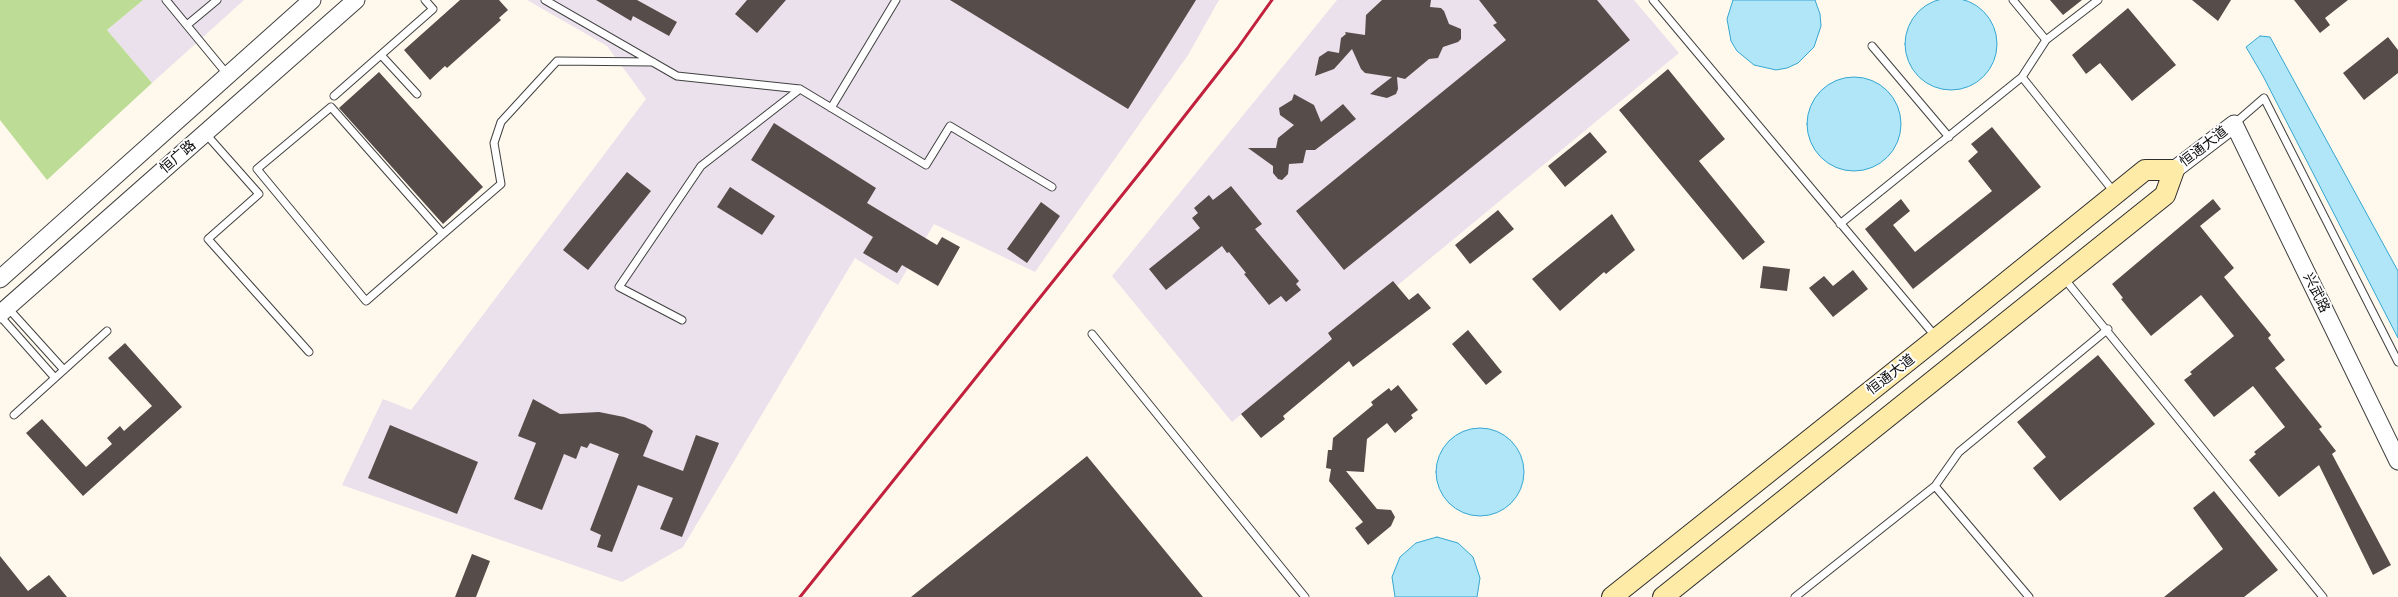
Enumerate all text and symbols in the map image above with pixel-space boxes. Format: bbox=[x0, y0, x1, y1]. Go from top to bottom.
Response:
street label: 恒通大道 bbox=[2177, 123, 2231, 171]
street label: 恒广路 bbox=[157, 137, 199, 177]
street label: 兴武路 bbox=[2299, 270, 2333, 316]
street label: 恒通大道 bbox=[1864, 351, 1918, 399]

